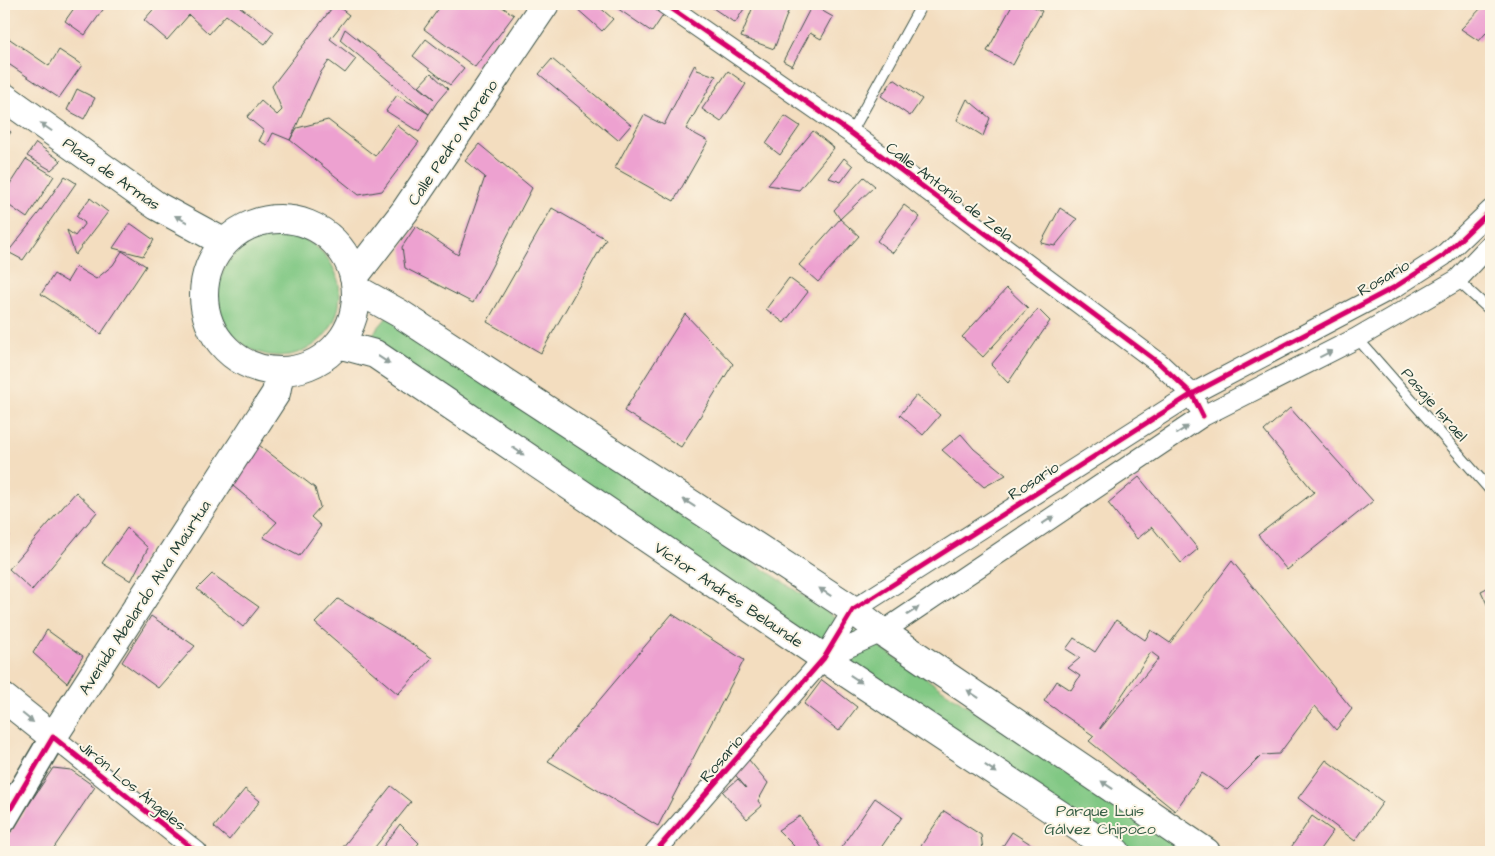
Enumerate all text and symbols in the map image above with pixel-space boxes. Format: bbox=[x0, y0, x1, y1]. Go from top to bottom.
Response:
street label: Calle Pedro Moreno bbox=[402, 75, 503, 210]
one-way arrow bbox=[40, 122, 53, 132]
street label: Plaza de Armas bbox=[58, 132, 165, 216]
street label: Calle Antonio de Zela bbox=[881, 137, 1018, 247]
one-way arrow bbox=[174, 214, 187, 223]
street label: Rosario bbox=[1353, 254, 1414, 302]
one-way arrow bbox=[1319, 349, 1333, 357]
one-way arrow bbox=[377, 355, 390, 365]
street label: Pasaje Israel bbox=[1396, 363, 1472, 446]
one-way arrow bbox=[1176, 425, 1189, 435]
one-way arrow bbox=[511, 447, 525, 456]
street label: Rosario bbox=[1004, 456, 1063, 506]
street label: Avenida Abelardo Alva Maúrtua bbox=[74, 496, 216, 699]
one-way arrow bbox=[683, 498, 696, 507]
one-way arrow bbox=[1041, 516, 1054, 525]
street label: Víctor Andrés Belaunde bbox=[650, 537, 808, 653]
one-way arrow bbox=[818, 587, 832, 597]
one-way arrow bbox=[906, 606, 920, 616]
one-way arrow bbox=[849, 675, 863, 684]
one-way arrow bbox=[966, 689, 980, 699]
one-way arrow bbox=[22, 712, 35, 723]
street label: Rosario bbox=[695, 730, 749, 787]
street label: Jirón Los Ángeles bbox=[74, 736, 191, 837]
one-way arrow bbox=[985, 765, 998, 774]
one-way arrow bbox=[1101, 781, 1114, 790]
park label: Parque Luis Gálvez Chipoco bbox=[1044, 800, 1156, 840]

